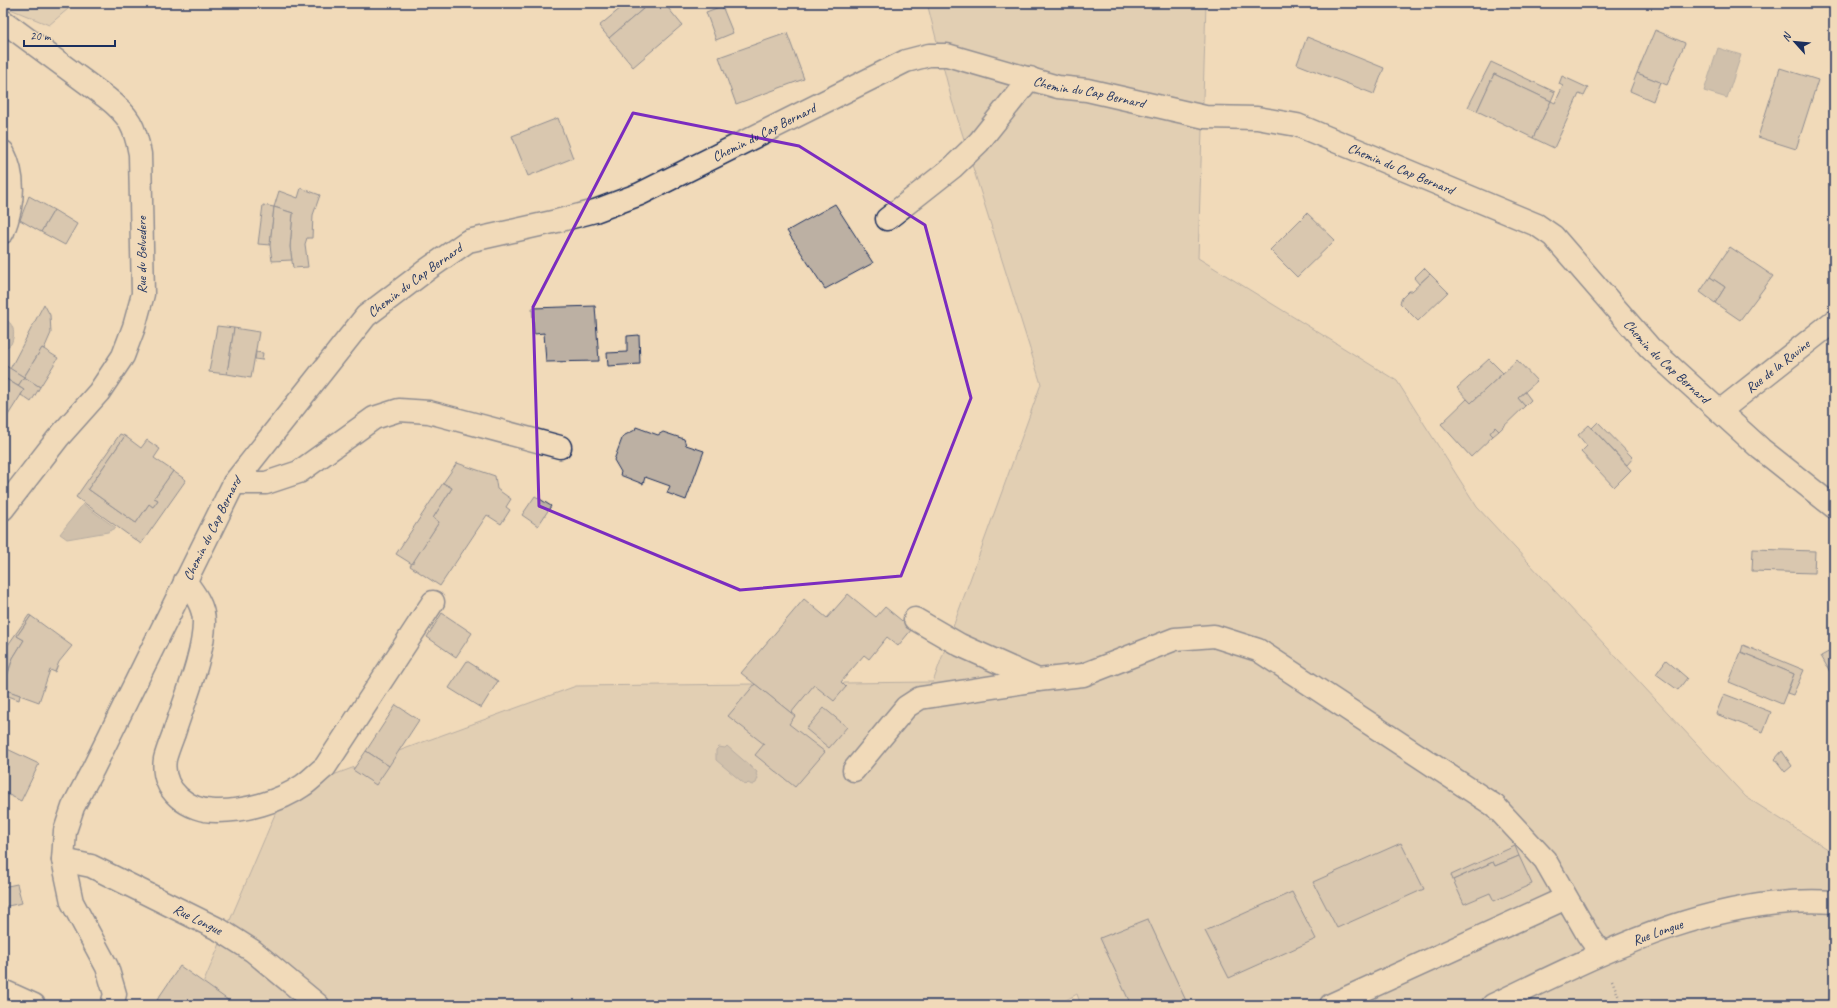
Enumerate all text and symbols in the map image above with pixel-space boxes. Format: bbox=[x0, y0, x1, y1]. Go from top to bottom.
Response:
scale bar bbox=[24, 22, 115, 48]
north arrow bbox=[1775, 22, 1815, 62]
text: 20 m bbox=[30, 28, 52, 44]
text: N bbox=[1778, 29, 1795, 44]
street label: Chemin du Cap Bernard bbox=[1032, 72, 1149, 112]
street label: Chemin du Cap Bernard bbox=[709, 98, 821, 165]
street label: Chemin du Cap Bernard bbox=[1346, 139, 1459, 199]
street label: Rue du Belvedere bbox=[133, 215, 150, 294]
street label: Chemin du Cap Bernard bbox=[364, 238, 467, 320]
street label: Chemin du Cap Bernard bbox=[1620, 316, 1715, 408]
street label: Rue de la Ravine bbox=[1742, 334, 1814, 396]
street label: Chemin du Cap Bernard bbox=[179, 471, 246, 583]
street label: Rue Longue bbox=[171, 900, 226, 939]
street label: Rue Longue bbox=[1630, 915, 1686, 949]

